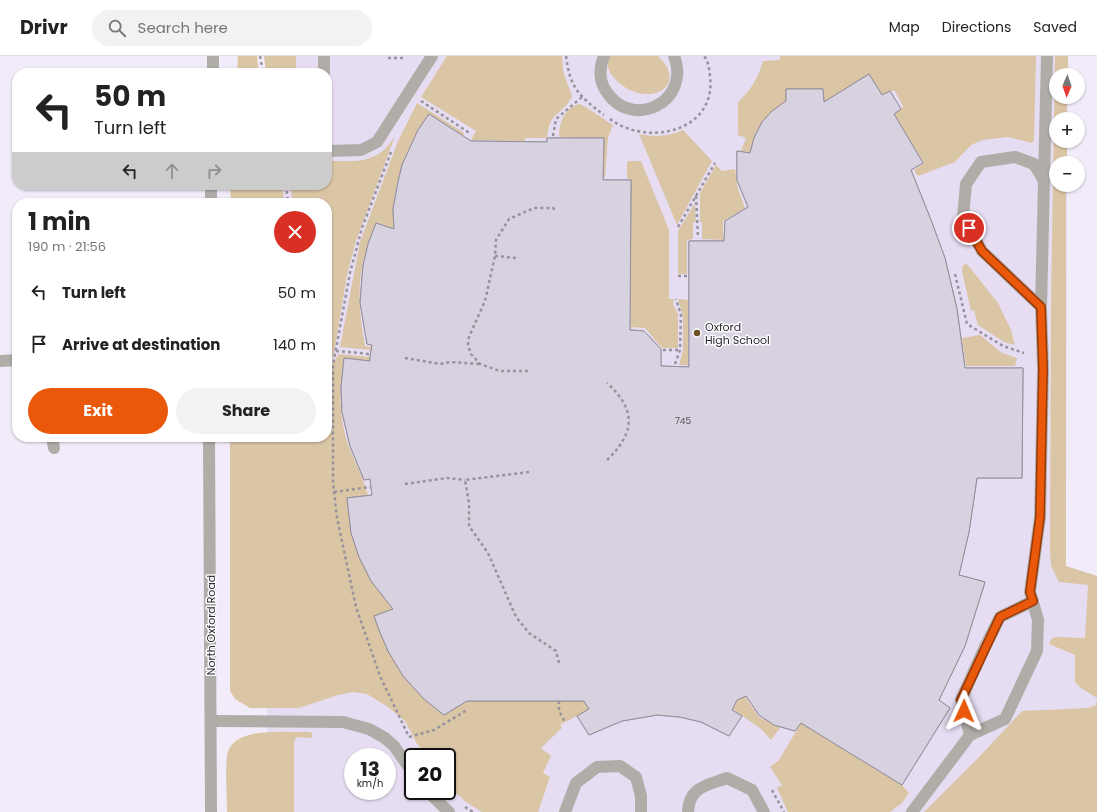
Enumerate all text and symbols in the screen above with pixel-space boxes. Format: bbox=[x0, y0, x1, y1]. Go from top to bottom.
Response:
search box bbox=[92, 10, 372, 46]
text: Drivr bbox=[20, 14, 68, 41]
icon: search bbox=[106, 17, 128, 39]
text: Search here bbox=[138, 17, 228, 38]
text: Map bbox=[889, 17, 920, 37]
text: Directions bbox=[942, 17, 1011, 37]
text: Saved bbox=[1033, 17, 1077, 37]
north arrow bbox=[1049, 68, 1085, 104]
map controls bbox=[1049, 68, 1085, 192]
text: 50 m bbox=[94, 77, 166, 116]
icon: left bbox=[28, 84, 80, 136]
button: + bbox=[1049, 112, 1085, 148]
text: Turn left bbox=[94, 115, 166, 140]
button: − bbox=[1049, 156, 1085, 192]
icon: left bbox=[119, 160, 141, 182]
icon: ahead bbox=[161, 160, 183, 182]
icon: right bbox=[203, 160, 225, 182]
text: 1 min bbox=[28, 205, 91, 238]
button: close bbox=[274, 211, 316, 253]
pin bbox=[952, 211, 986, 245]
icon: arrive bbox=[958, 217, 980, 239]
text: 190 m · 21:56 bbox=[28, 237, 106, 256]
icon: left bbox=[28, 281, 50, 303]
text: Turn left bbox=[62, 282, 126, 303]
text: 50 m bbox=[278, 282, 316, 303]
place label: Oxford High School bbox=[705, 319, 770, 348]
marker: Oxford High School bbox=[692, 328, 702, 338]
icon: arrive bbox=[28, 333, 50, 355]
text: Arrive at destination bbox=[62, 334, 220, 355]
text: 140 m bbox=[273, 334, 316, 355]
button: Exit bbox=[28, 388, 168, 434]
button: Share bbox=[176, 388, 316, 434]
house number: 745 bbox=[675, 415, 691, 427]
street label: North Oxford Road bbox=[203, 575, 219, 675]
position arrow bbox=[943, 690, 985, 732]
speed limit sign: 20 bbox=[404, 748, 456, 800]
text: 13 bbox=[360, 755, 380, 783]
text: km/h bbox=[357, 776, 383, 791]

